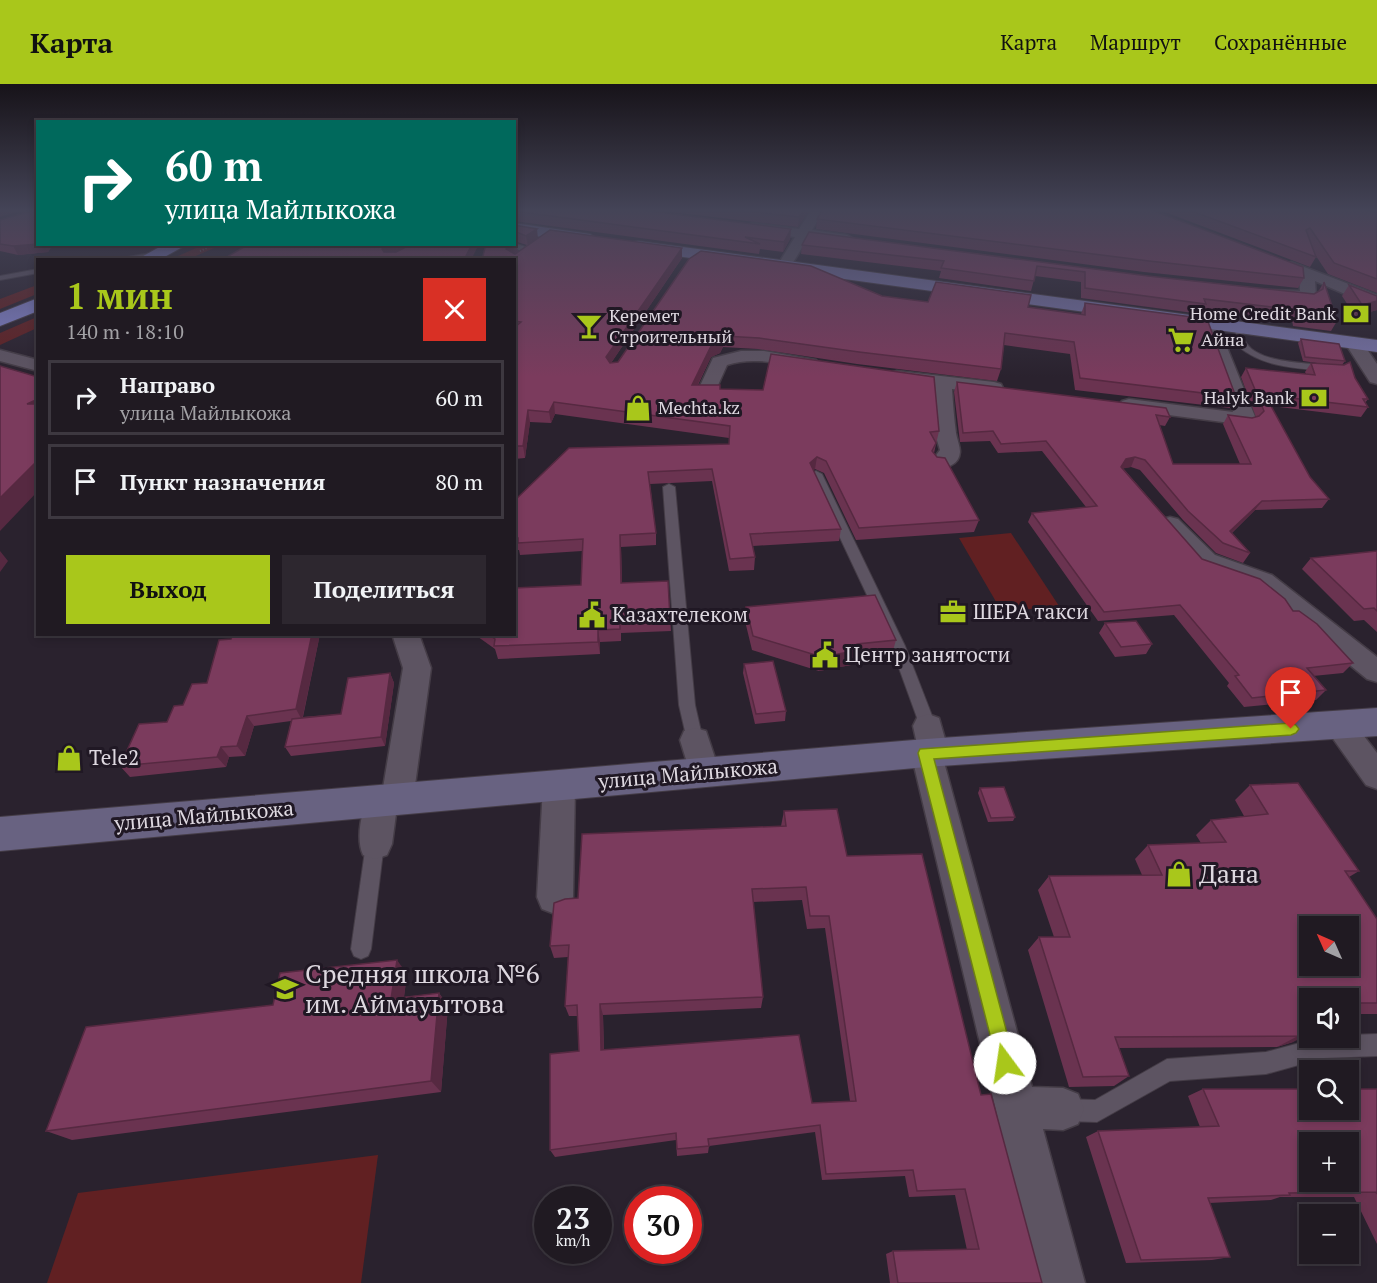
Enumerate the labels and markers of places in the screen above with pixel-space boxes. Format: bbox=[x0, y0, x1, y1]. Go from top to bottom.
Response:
bank icon: Home Credit Bank bbox=[1341, 299, 1371, 329]
place label: Home Credit Bank bbox=[1190, 301, 1337, 325]
place label: Керемет Строительный bbox=[609, 303, 732, 348]
bar icon: Керемет Строительный bbox=[574, 311, 604, 341]
supermarket icon: Айна bbox=[1166, 325, 1196, 355]
place label: Айна bbox=[1201, 327, 1244, 351]
bank icon: Halyk Bank bbox=[1299, 383, 1329, 413]
place label: Halyk Bank bbox=[1203, 385, 1295, 409]
shop icon: Mechta.kz bbox=[623, 393, 653, 423]
place label: Mechta.kz bbox=[658, 395, 740, 419]
office icon: ШЕРА такси bbox=[938, 597, 968, 627]
place label: ШЕРА такси bbox=[973, 597, 1089, 625]
public building icon: Казахтелеком bbox=[577, 600, 607, 630]
place label: Казахтелеком bbox=[612, 600, 748, 628]
public building icon: Центр занятости bbox=[810, 640, 840, 670]
place label: Центр занятости bbox=[845, 640, 1011, 668]
pin bbox=[1265, 667, 1316, 729]
shop icon: Tele2 bbox=[54, 743, 84, 773]
place label: Tele2 bbox=[89, 743, 139, 771]
place label: Дана bbox=[1199, 856, 1259, 890]
shop icon: Дана bbox=[1164, 859, 1194, 889]
place label: Средняя школа №6 им. Аймауытова bbox=[305, 956, 540, 1020]
school or university icon: Средняя школа №6 им. Аймауытова bbox=[270, 974, 300, 1004]

